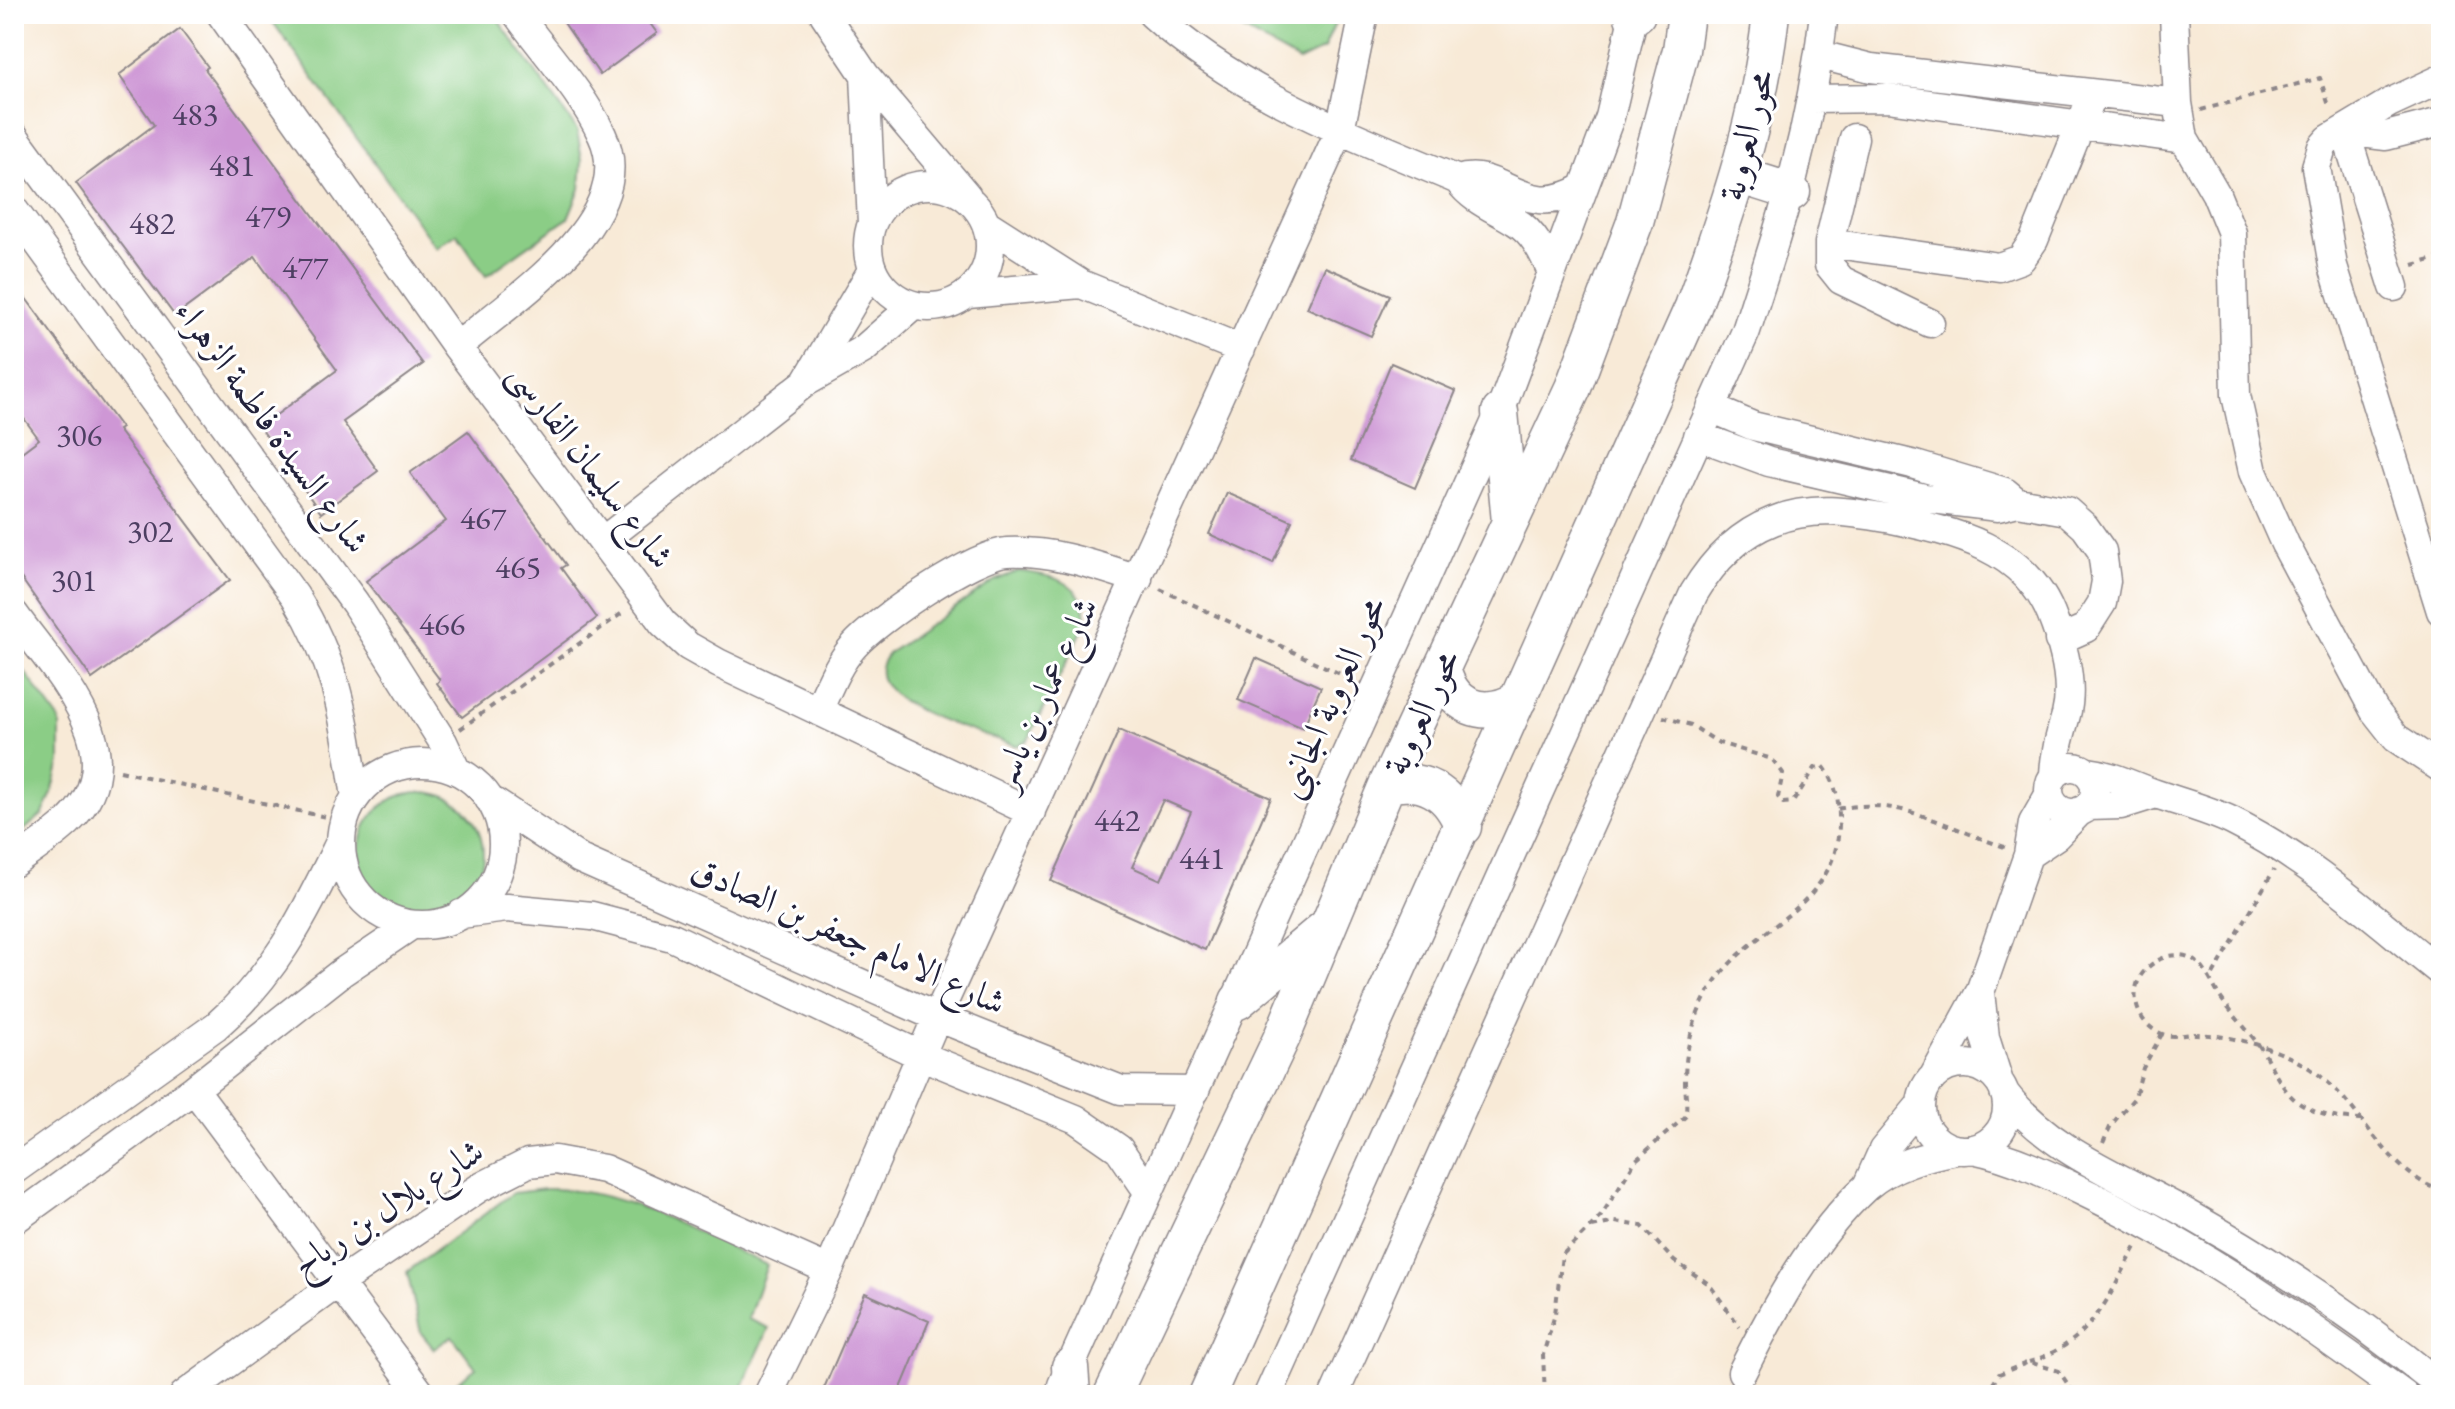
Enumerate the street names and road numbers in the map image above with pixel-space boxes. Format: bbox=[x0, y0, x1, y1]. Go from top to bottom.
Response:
street label: محور العروبة bbox=[1707, 64, 1785, 205]
street label: شارع السيدة فاطمة الزهراء bbox=[159, 289, 381, 567]
street label: شارع سليمان الفارسى bbox=[493, 352, 685, 582]
street label: محور العروبة الجانبى bbox=[1266, 589, 1399, 806]
street label: شارع عمار بن ياسر bbox=[977, 590, 1115, 803]
street label: محور العروبة bbox=[1372, 641, 1471, 782]
street label: شارع الامام جعفر بن الصادق bbox=[681, 844, 1014, 1033]
street label: شارع بلال بن رباح bbox=[282, 1127, 497, 1294]

